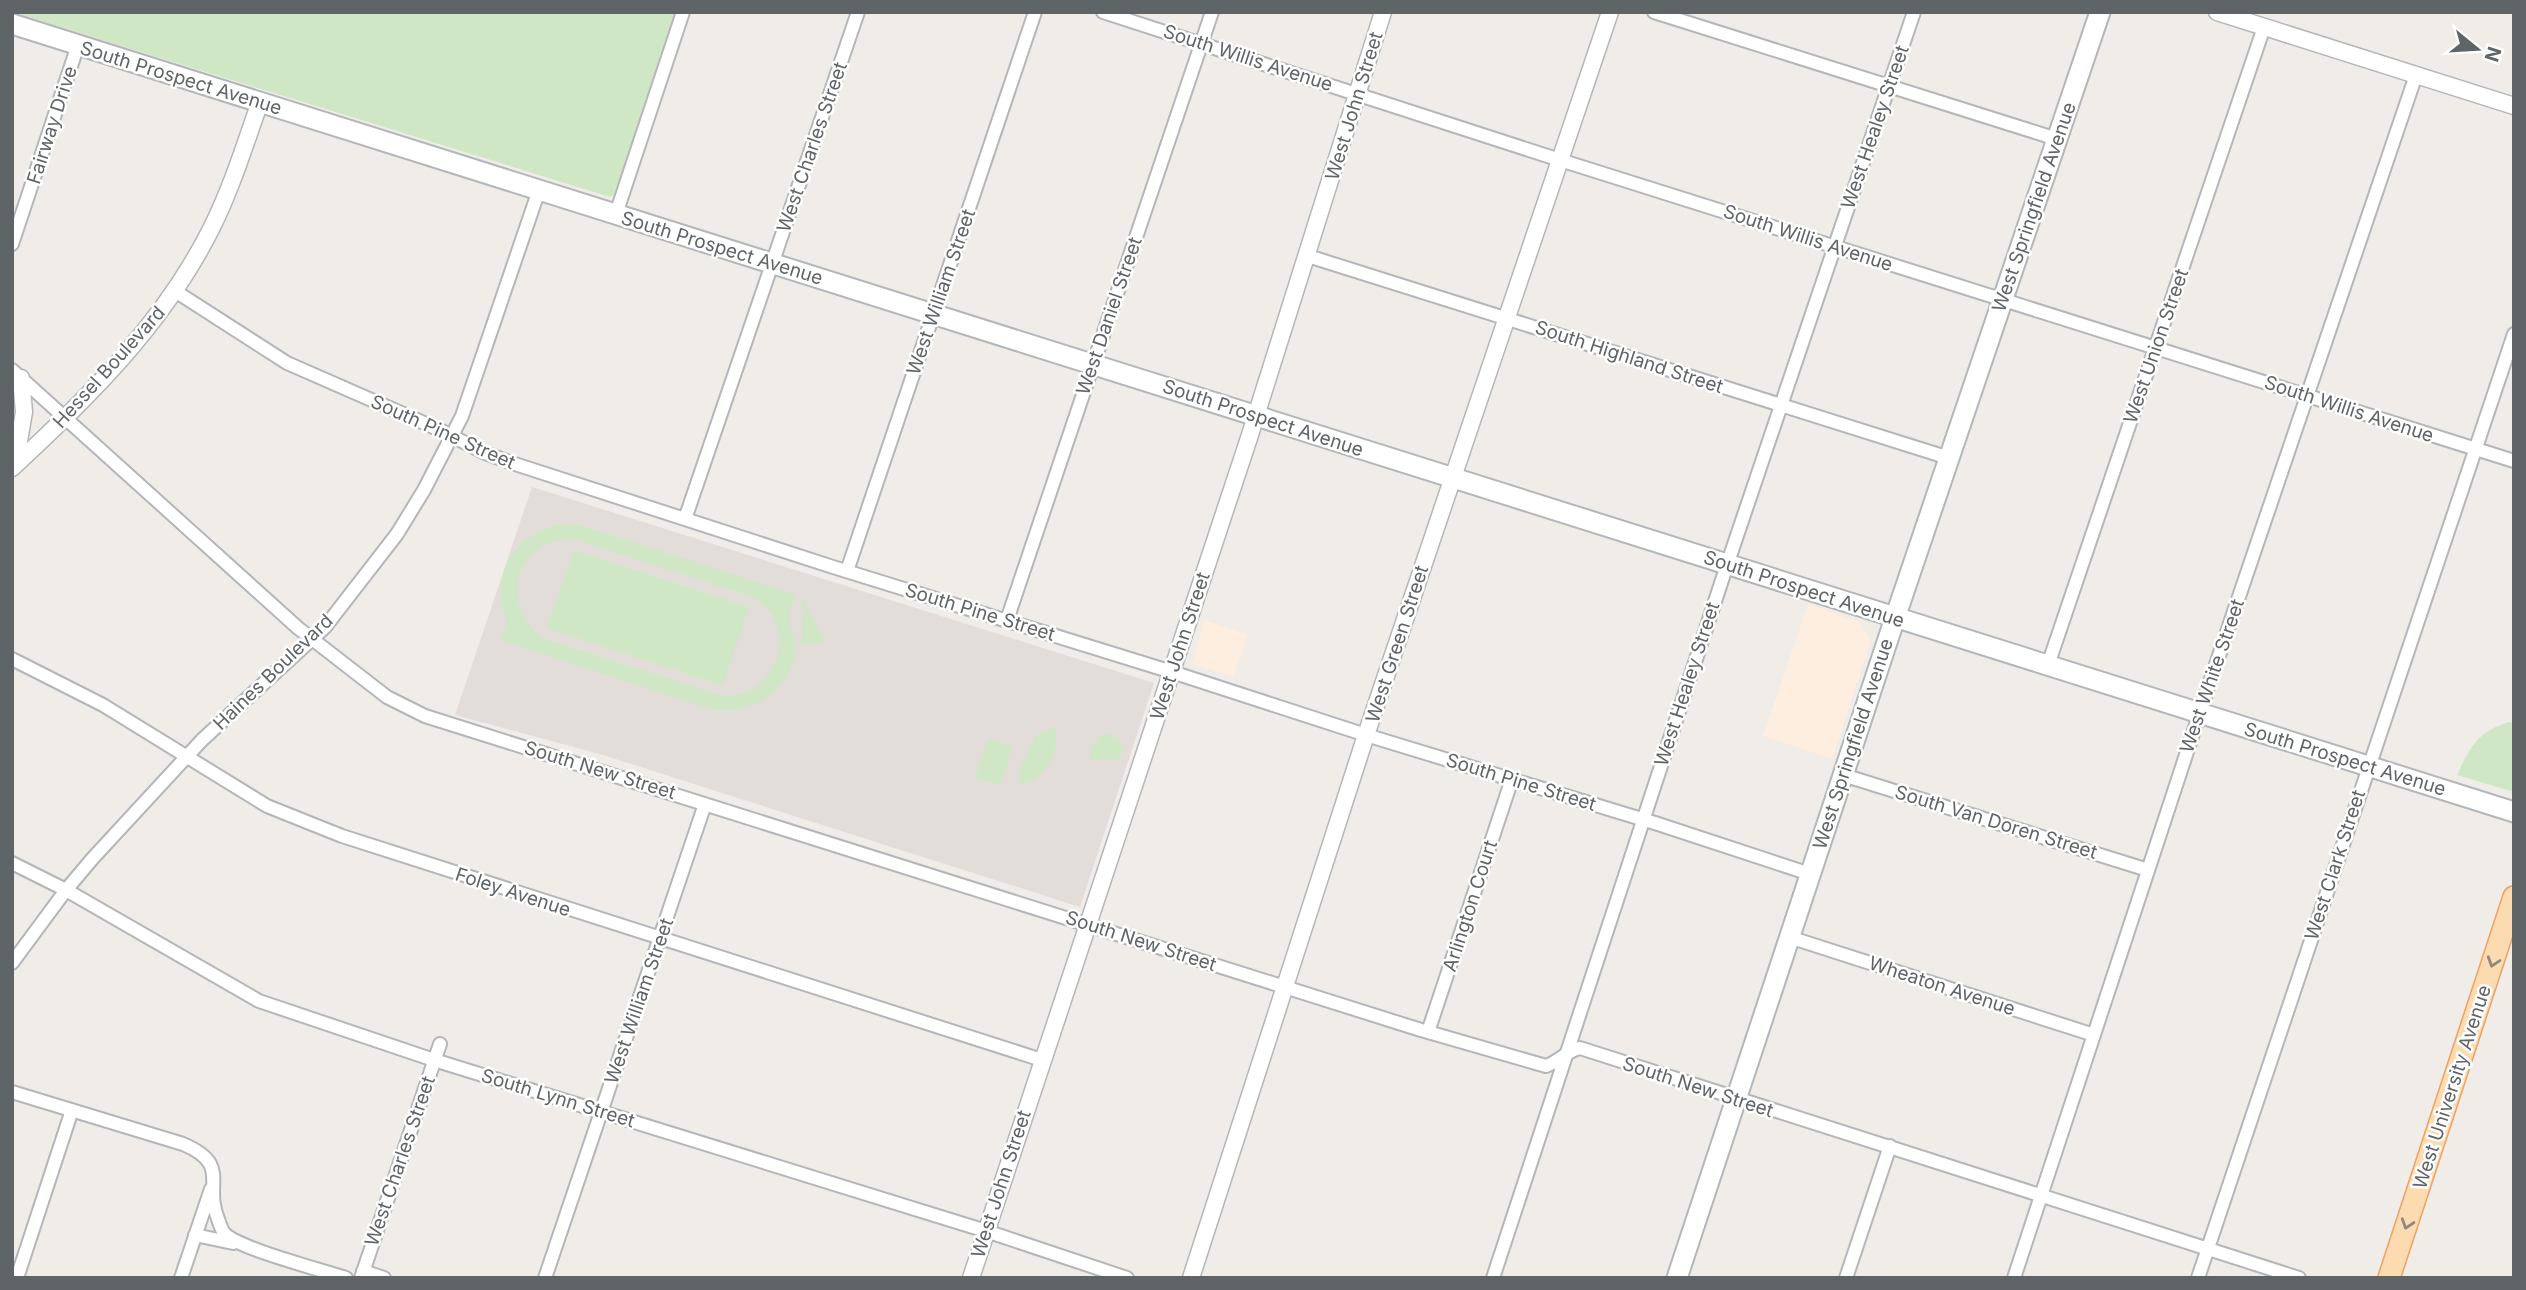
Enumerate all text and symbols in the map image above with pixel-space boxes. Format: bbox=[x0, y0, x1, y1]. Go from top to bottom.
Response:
north arrow bbox=[2442, 14, 2512, 84]
street label: South Willis Avenue bbox=[1160, 20, 1336, 96]
street label: West John Street bbox=[1320, 29, 1388, 183]
street label: South Prospect Avenue bbox=[77, 36, 285, 120]
street label: West Healey Street bbox=[1836, 42, 1914, 212]
text: N bbox=[2480, 44, 2506, 65]
street label: West Charles Street bbox=[772, 59, 852, 235]
street label: Fairway Drive bbox=[22, 63, 82, 187]
street label: West Springfield Avenue bbox=[1987, 99, 2081, 315]
street label: South Willis Avenue bbox=[1720, 200, 1896, 276]
street label: South Prospect Avenue bbox=[618, 206, 826, 290]
street label: West William Street bbox=[902, 206, 980, 378]
street label: West Daniel Street bbox=[1071, 234, 1147, 398]
street label: West Union Street bbox=[2119, 266, 2193, 426]
street label: Hessel Boulevard bbox=[48, 301, 170, 433]
street label: South Highland Street bbox=[1532, 316, 1726, 398]
street label: South Willis Avenue bbox=[2261, 371, 2437, 447]
street label: South Prospect Avenue bbox=[1160, 375, 1366, 461]
street label: South Pine Street bbox=[367, 390, 519, 474]
street label: South Prospect Avenue bbox=[1701, 546, 1907, 632]
street label: West Green Street bbox=[1361, 563, 1433, 725]
street label: West John Street bbox=[1145, 569, 1215, 723]
street label: South Pine Street bbox=[902, 578, 1058, 646]
street label: West White Street bbox=[2175, 596, 2249, 756]
street label: West Healey Street bbox=[1650, 599, 1724, 769]
street label: Haines Boulevard bbox=[208, 609, 338, 735]
street label: West Springfield Avenue bbox=[1808, 636, 1898, 852]
street label: South Prospect Avenue bbox=[2241, 717, 2449, 801]
street label: South New Street bbox=[521, 736, 679, 804]
street label: South Pine Street bbox=[1443, 748, 1599, 816]
street label: South Van Doren Street bbox=[1892, 780, 2100, 864]
street label: West Clark Street bbox=[2300, 787, 2370, 943]
street label: Arlington Court bbox=[1438, 837, 1502, 975]
street label: Foley Avenue bbox=[452, 863, 574, 921]
street label: South New Street bbox=[1063, 906, 1219, 976]
street label: West William Street bbox=[600, 915, 678, 1087]
street label: Wheaton Avenue bbox=[1866, 951, 2018, 1021]
one-way arrow bbox=[2487, 955, 2501, 967]
street label: West University Avenue bbox=[2408, 982, 2496, 1192]
street label: South New Street bbox=[1620, 1052, 1776, 1122]
street label: South Lynn Street bbox=[479, 1064, 637, 1132]
street label: West Charles Street bbox=[360, 1073, 440, 1249]
street label: West John Street bbox=[966, 1107, 1036, 1261]
one-way arrow bbox=[2400, 1218, 2415, 1230]

